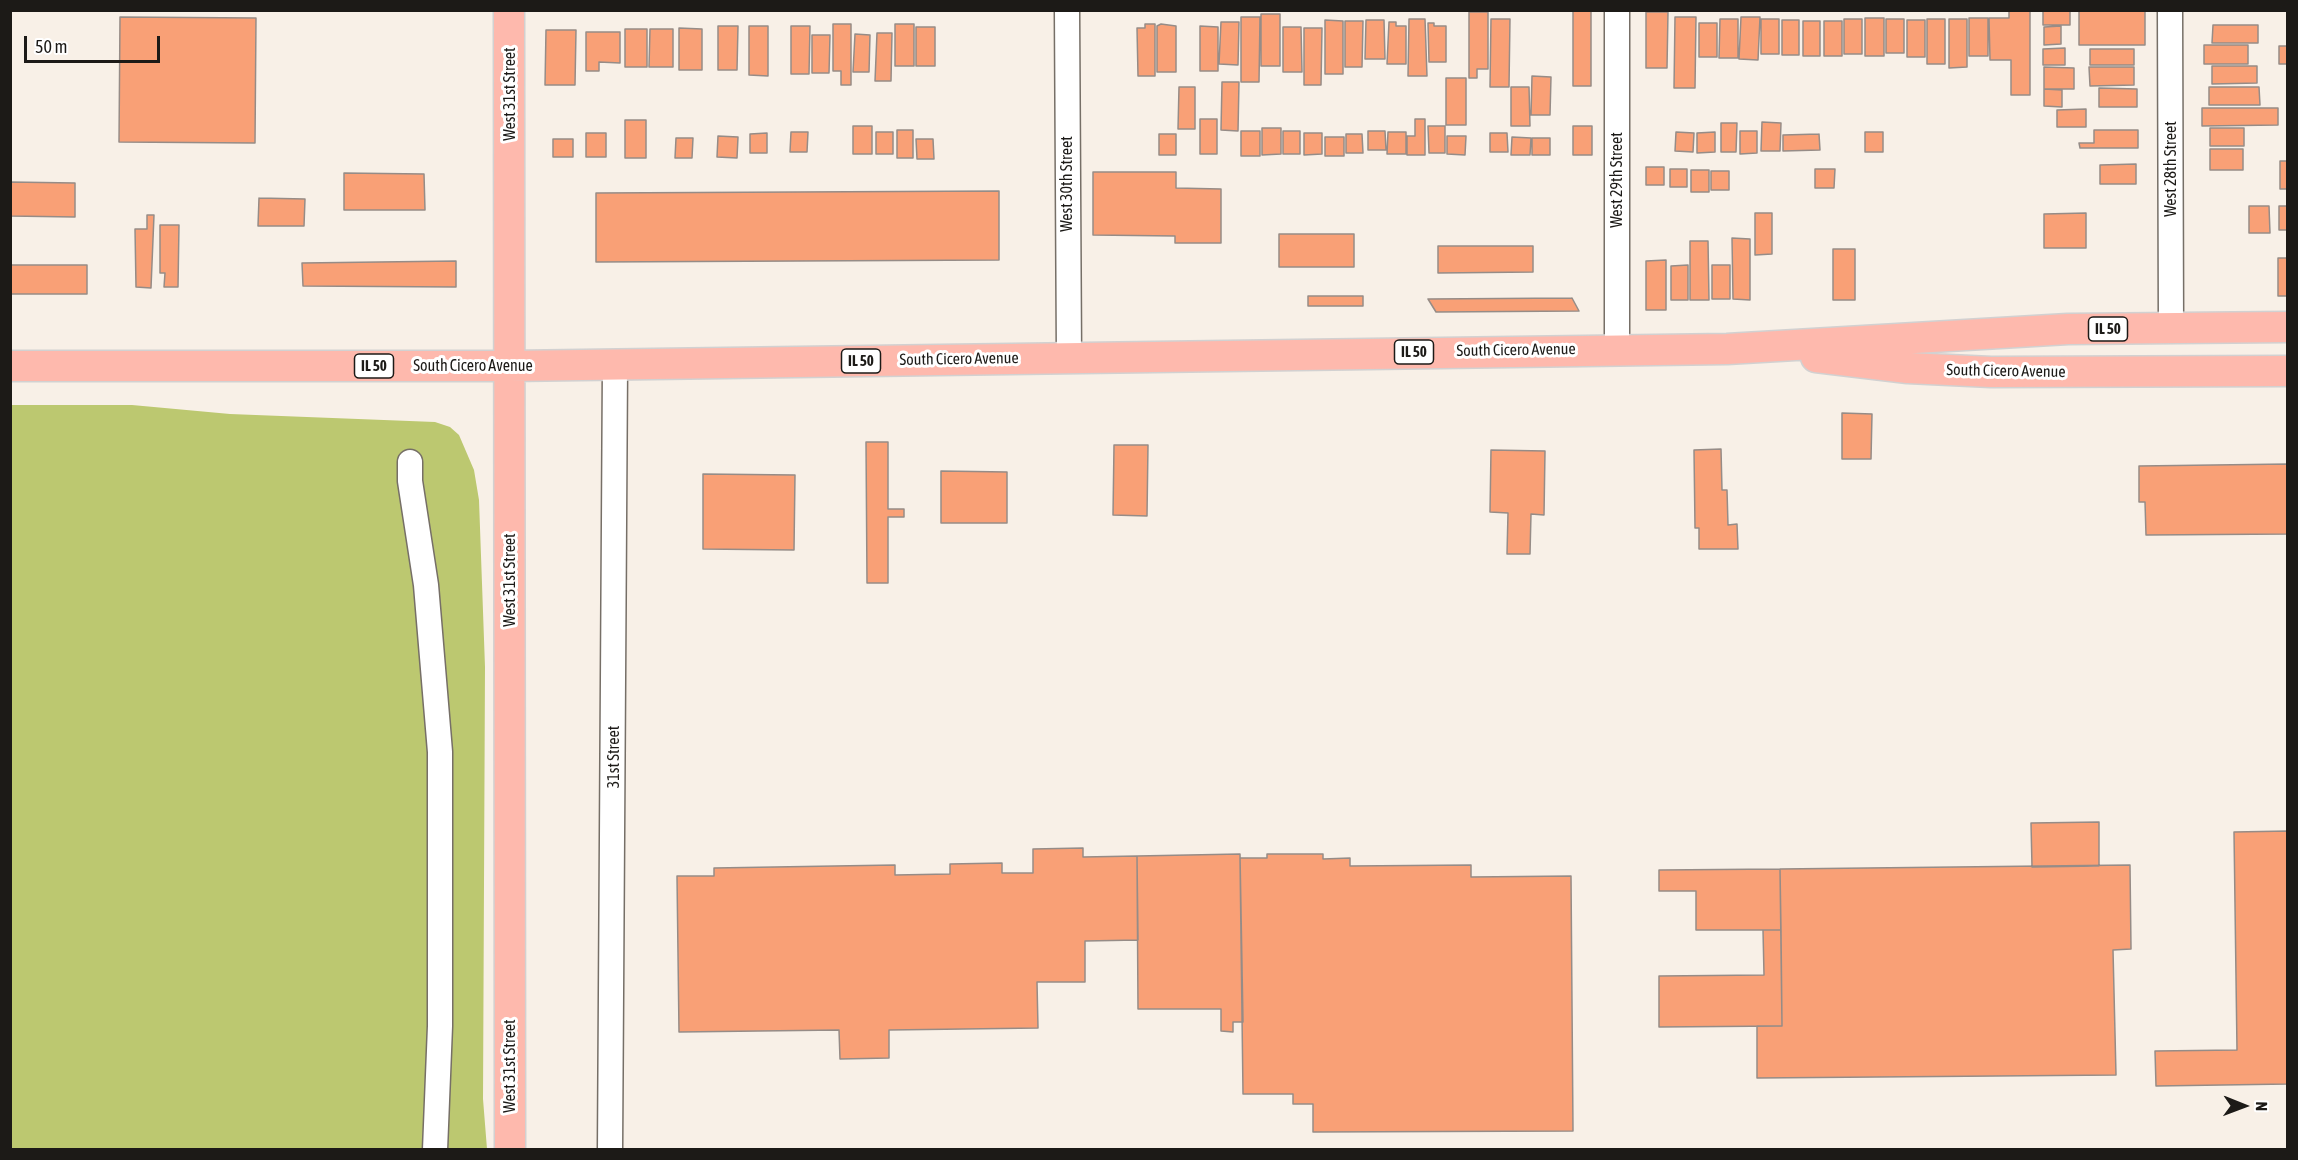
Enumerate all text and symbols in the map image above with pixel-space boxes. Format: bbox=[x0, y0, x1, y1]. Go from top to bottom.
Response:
scale bar bbox=[27, 24, 164, 62]
text: 50 m bbox=[35, 36, 67, 57]
street label: West 31st Street bbox=[500, 47, 520, 141]
street label: West 28th Street bbox=[2161, 121, 2181, 217]
street label: West 29th Street bbox=[1607, 132, 1627, 228]
street label: West 30th Street bbox=[1057, 136, 1077, 232]
road number: IL 50 bbox=[2088, 317, 2128, 341]
street label: South Cicero Avenue bbox=[1456, 339, 1576, 361]
road number: IL 50 bbox=[1394, 340, 1434, 364]
street label: South Cicero Avenue bbox=[899, 348, 1019, 370]
road number: IL 50 bbox=[842, 349, 880, 373]
road number: IL 50 bbox=[354, 354, 394, 378]
street label: South Cicero Avenue bbox=[413, 356, 533, 376]
street label: South Cicero Avenue bbox=[1946, 360, 2066, 382]
street label: West 31st Street bbox=[500, 533, 520, 627]
street label: 31st Street bbox=[604, 726, 624, 788]
street label: West 31st Street bbox=[500, 1019, 520, 1113]
north arrow bbox=[2214, 1076, 2274, 1136]
text: N bbox=[2253, 1101, 2271, 1111]

